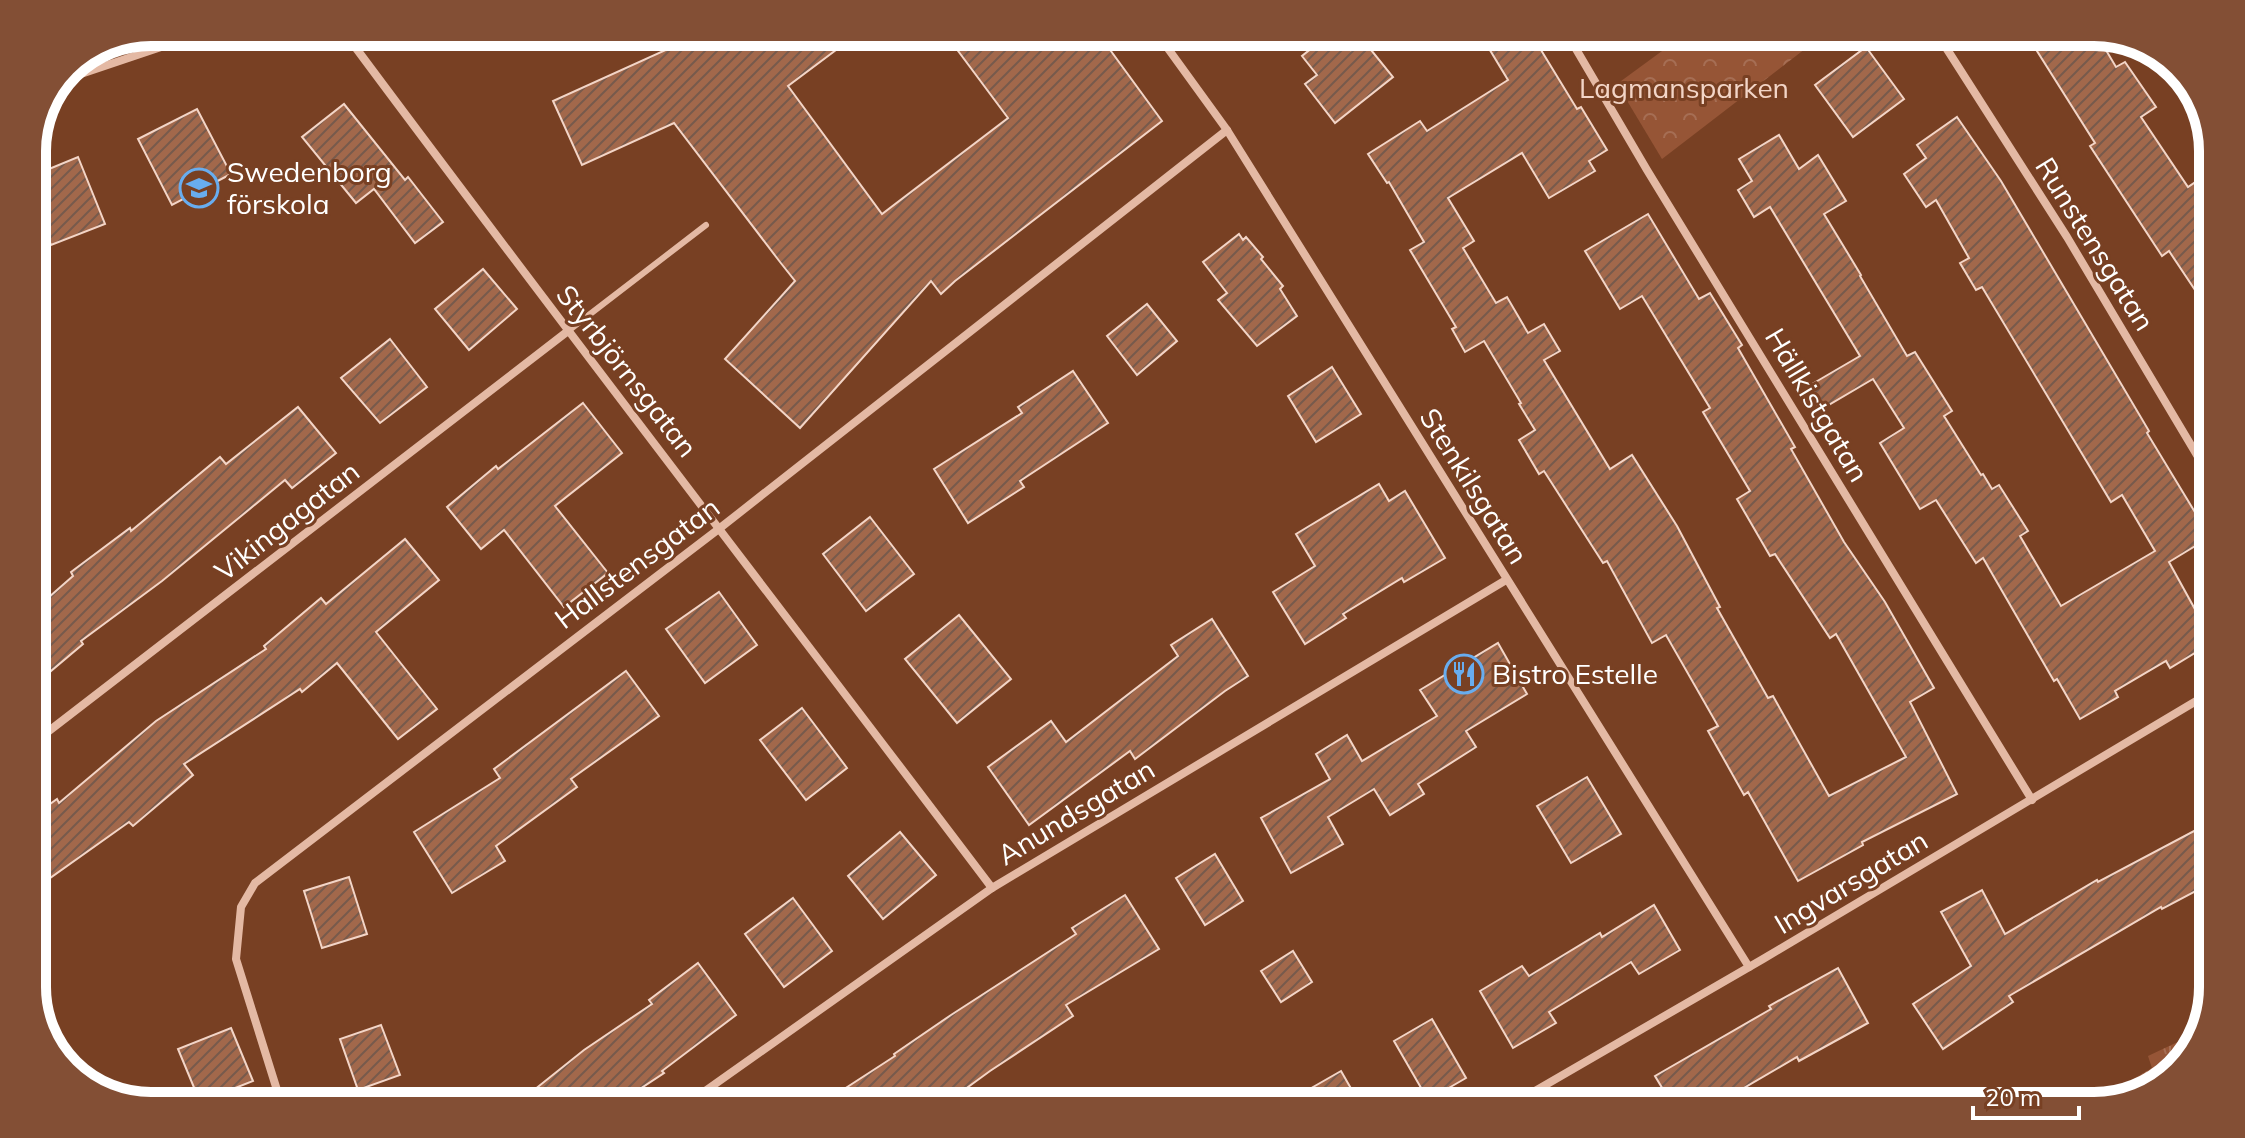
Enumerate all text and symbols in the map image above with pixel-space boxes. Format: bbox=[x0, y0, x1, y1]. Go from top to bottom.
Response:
park label: Lagmansparken bbox=[1579, 70, 1789, 105]
street label: Runstensgatan bbox=[2028, 151, 2163, 337]
place label: Swedenborg förskola bbox=[227, 154, 392, 221]
school or university icon: Swedenborg förskola bbox=[178, 167, 220, 209]
street label: Styrbjörnsgatan bbox=[549, 278, 706, 464]
street label: Hällkistgatan bbox=[1758, 322, 1877, 488]
street label: Stenkilsgatan bbox=[1413, 401, 1536, 570]
street label: Vikingagatan bbox=[207, 453, 366, 588]
street label: Hallstensgatan bbox=[547, 489, 726, 636]
restaurant icon: Bistro Estelle bbox=[1443, 653, 1485, 695]
place label: Bistro Estelle bbox=[1492, 656, 1658, 691]
street label: Anundsgatan bbox=[991, 751, 1161, 872]
street label: Ingvarsgatan bbox=[1768, 822, 1934, 941]
scale bar bbox=[1973, 1070, 2079, 1120]
text: 20 m bbox=[1985, 1082, 2041, 1112]

